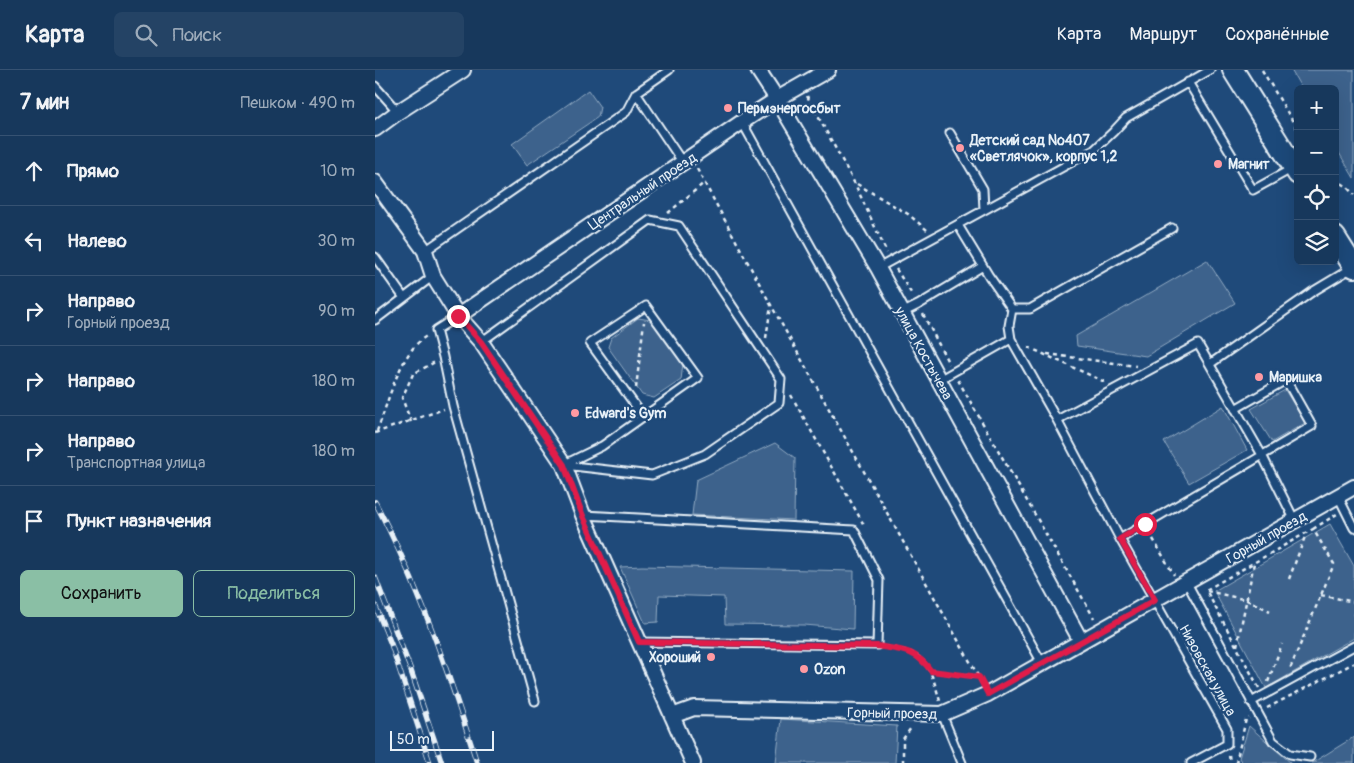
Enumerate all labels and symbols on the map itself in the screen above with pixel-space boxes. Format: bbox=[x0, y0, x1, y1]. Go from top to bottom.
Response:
place label: Пермэнергосбыт bbox=[738, 100, 842, 117]
marker: Пермэнергосбыт bbox=[722, 102, 734, 114]
place label: Детский сад №407 «Светлячок», корпус 1,2 bbox=[969, 132, 1117, 165]
marker: Детский сад №407 «Светлячок», корпус 1,2 bbox=[954, 142, 966, 154]
street label: Центральный проезд bbox=[585, 149, 700, 234]
place label: Магнит bbox=[1228, 156, 1271, 173]
marker: Магнит bbox=[1212, 158, 1224, 170]
street label: улица Костычева bbox=[891, 303, 956, 403]
route end bbox=[447, 305, 470, 328]
place label: Маришка bbox=[1269, 369, 1323, 386]
marker: Маришка bbox=[1253, 371, 1265, 383]
place label: Edward's Gym bbox=[585, 405, 667, 422]
marker: Edward's Gym bbox=[569, 407, 581, 419]
street label: Горный проезд bbox=[1223, 507, 1310, 567]
route start bbox=[1134, 513, 1157, 536]
street label: Низовская улица bbox=[1176, 622, 1240, 719]
place label: Хороший bbox=[649, 649, 701, 666]
marker: Хороший bbox=[705, 651, 717, 663]
place label: Ozon bbox=[814, 661, 846, 678]
marker: Ozon bbox=[798, 663, 810, 675]
street label: Горный проезд bbox=[847, 704, 938, 723]
scale bar bbox=[390, 728, 494, 751]

